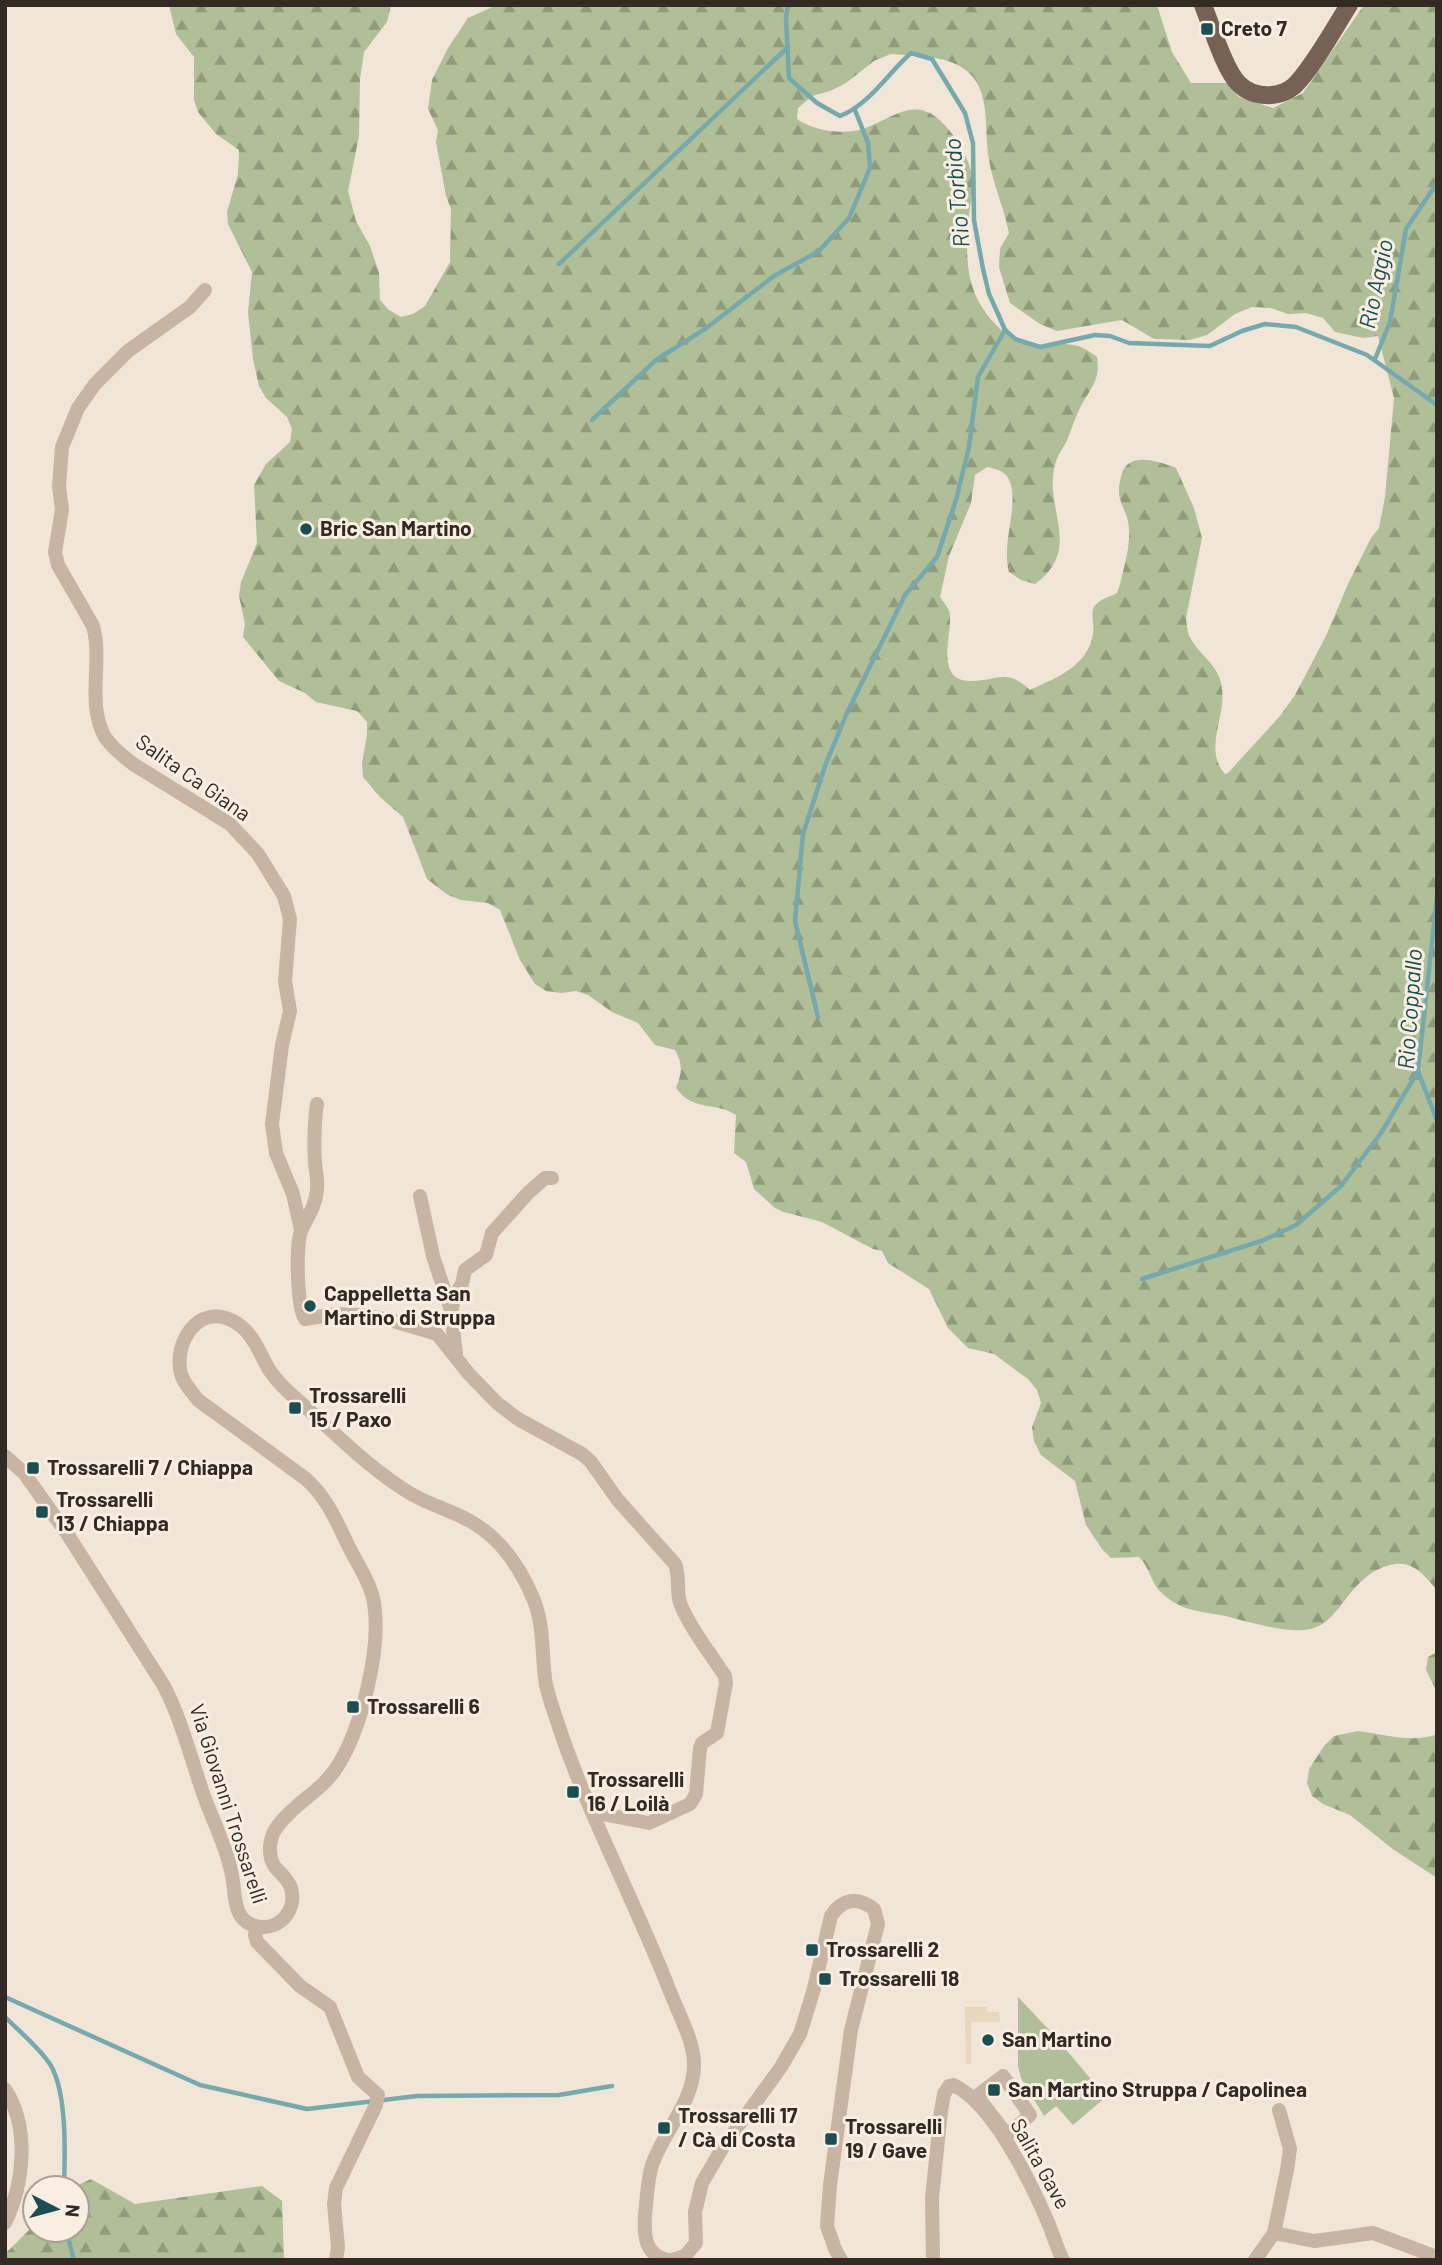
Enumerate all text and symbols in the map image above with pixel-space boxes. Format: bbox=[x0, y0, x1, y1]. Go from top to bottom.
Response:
place label: Creto 7 bbox=[1221, 15, 1287, 40]
marker: Creto 7 bbox=[1199, 21, 1215, 37]
water label: Rio Torbido bbox=[937, 137, 975, 249]
water label: Rio Aggio bbox=[1352, 236, 1398, 331]
place label: Bric San Martino bbox=[320, 515, 472, 540]
marker: Bric San Martino bbox=[298, 521, 314, 537]
street label: Salita Ca Giana bbox=[132, 728, 256, 826]
water label: Rio Coppallo bbox=[1391, 948, 1427, 1070]
place label: Cappelletta San Martino di Struppa bbox=[324, 1280, 495, 1329]
marker: Cappelletta San Martino di Struppa bbox=[302, 1298, 318, 1314]
place label: Trossarelli 15 / Paxo bbox=[309, 1382, 406, 1431]
marker: Trossarelli 15 / Paxo bbox=[287, 1400, 303, 1416]
place label: Trossarelli 7 / Chiappa bbox=[47, 1454, 253, 1479]
marker: Trossarelli 7 / Chiappa bbox=[25, 1460, 41, 1476]
place label: Trossarelli 13 / Chiappa bbox=[56, 1486, 169, 1535]
marker: Trossarelli 13 / Chiappa bbox=[34, 1504, 50, 1520]
place label: Trossarelli 6 bbox=[367, 1693, 480, 1718]
marker: Trossarelli 6 bbox=[345, 1699, 361, 1715]
street label: Via Giovanni Trossarelli bbox=[185, 1700, 274, 1907]
place label: Trossarelli 16 / Loilà bbox=[587, 1766, 684, 1815]
marker: Trossarelli 16 / Loilà bbox=[565, 1784, 581, 1800]
place label: Trossarelli 2 bbox=[826, 1936, 939, 1961]
marker: Trossarelli 2 bbox=[804, 1942, 820, 1958]
place label: Trossarelli 18 bbox=[839, 1965, 959, 1990]
marker: Trossarelli 18 bbox=[817, 1971, 833, 1987]
place label: San Martino bbox=[1002, 2026, 1112, 2051]
marker: San Martino bbox=[980, 2032, 996, 2048]
place label: San Martino Struppa / Capolinea bbox=[1008, 2076, 1307, 2101]
marker: San Martino Struppa / Capolinea bbox=[986, 2082, 1002, 2098]
place label: Trossarelli 17 / Cà di Costa bbox=[678, 2102, 798, 2151]
place label: Trossarelli 19 / Gave bbox=[845, 2113, 942, 2162]
street label: Salita Gave bbox=[1006, 2114, 1076, 2213]
marker: Trossarelli 17 / Cà di Costa bbox=[656, 2120, 672, 2136]
marker: Trossarelli 19 / Gave bbox=[823, 2131, 839, 2147]
north arrow bbox=[21, 2174, 91, 2244]
text: N bbox=[61, 2203, 86, 2218]

